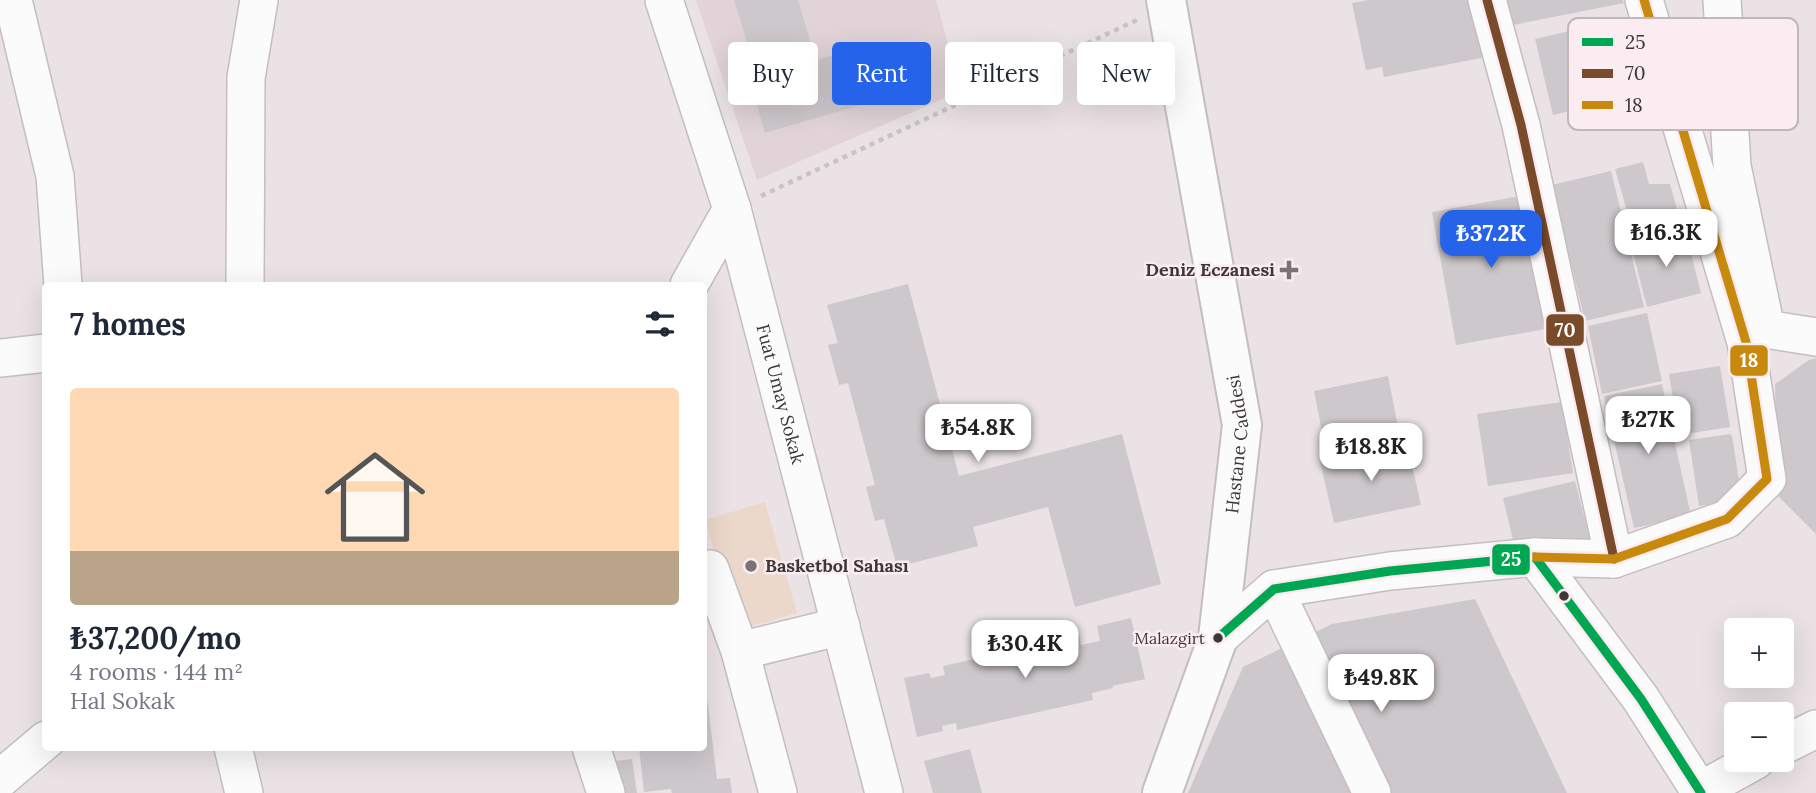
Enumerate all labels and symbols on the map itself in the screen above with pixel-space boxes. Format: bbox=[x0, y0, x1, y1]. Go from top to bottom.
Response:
legend bbox=[1568, 18, 1798, 130]
text: 25 bbox=[1625, 30, 1646, 54]
text: 70 bbox=[1625, 61, 1646, 85]
text: 18 bbox=[1625, 93, 1643, 117]
pin: ₺37.2K bbox=[1434, 210, 1548, 270]
pin: ₺16.3K bbox=[1609, 210, 1723, 269]
place label: Deniz Eczanesi bbox=[1145, 258, 1275, 281]
marker: Deniz Eczanesi bbox=[1281, 262, 1297, 278]
line badge: 70 bbox=[1545, 313, 1585, 347]
text: 70 bbox=[1555, 318, 1576, 342]
street label: Fuat Umay Sokak bbox=[751, 321, 810, 467]
line badge: 18 bbox=[1729, 344, 1769, 377]
text: 18 bbox=[1740, 348, 1758, 372]
street label: Hastane Caddesi bbox=[1220, 373, 1253, 515]
pin: ₺27K bbox=[1607, 396, 1689, 456]
pin: ₺54.8K bbox=[921, 405, 1035, 464]
pin: ₺18.8K bbox=[1314, 424, 1428, 483]
line badge: 25 bbox=[1491, 543, 1531, 576]
text: 25 bbox=[1501, 547, 1521, 571]
place label: Basketbol Sahası bbox=[765, 554, 909, 577]
marker: Basketbol Sahası bbox=[743, 558, 759, 574]
unlabelled marker bbox=[1557, 589, 1571, 603]
pin: ₺30.4K bbox=[968, 620, 1082, 680]
place label: Malazgirt bbox=[1134, 628, 1206, 648]
marker: Malazgirt bbox=[1211, 631, 1225, 645]
pin: ₺49.8K bbox=[1324, 654, 1438, 714]

